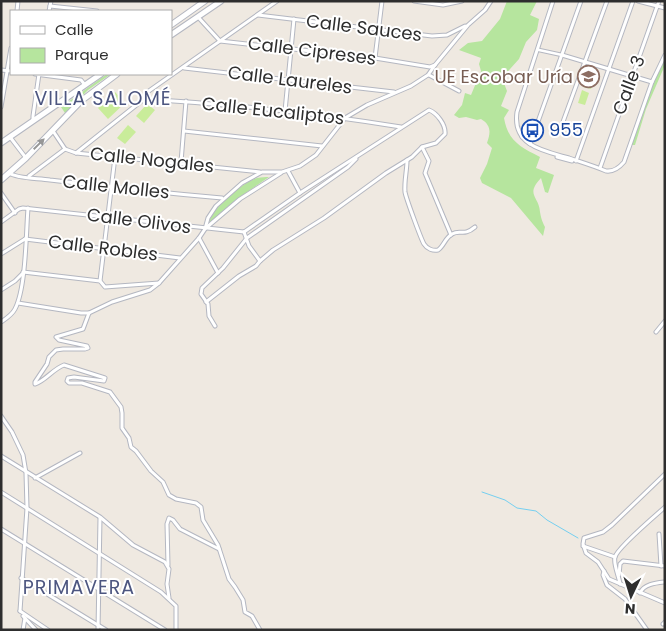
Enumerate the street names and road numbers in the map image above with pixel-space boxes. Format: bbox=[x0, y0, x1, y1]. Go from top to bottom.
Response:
street label: Calle Sauces bbox=[305, 8, 423, 47]
street label: Calle Cipreses bbox=[246, 30, 378, 71]
street label: Calle 3 bbox=[606, 52, 651, 118]
street label: Calle Laureles bbox=[226, 59, 354, 100]
street label: Calle Eucaliptos bbox=[201, 91, 346, 130]
street label: Calle Nogales bbox=[89, 141, 215, 178]
street label: Calle Molles bbox=[61, 168, 171, 205]
street label: Calle Olivos bbox=[85, 202, 193, 239]
street label: Calle Robles bbox=[47, 228, 159, 267]

